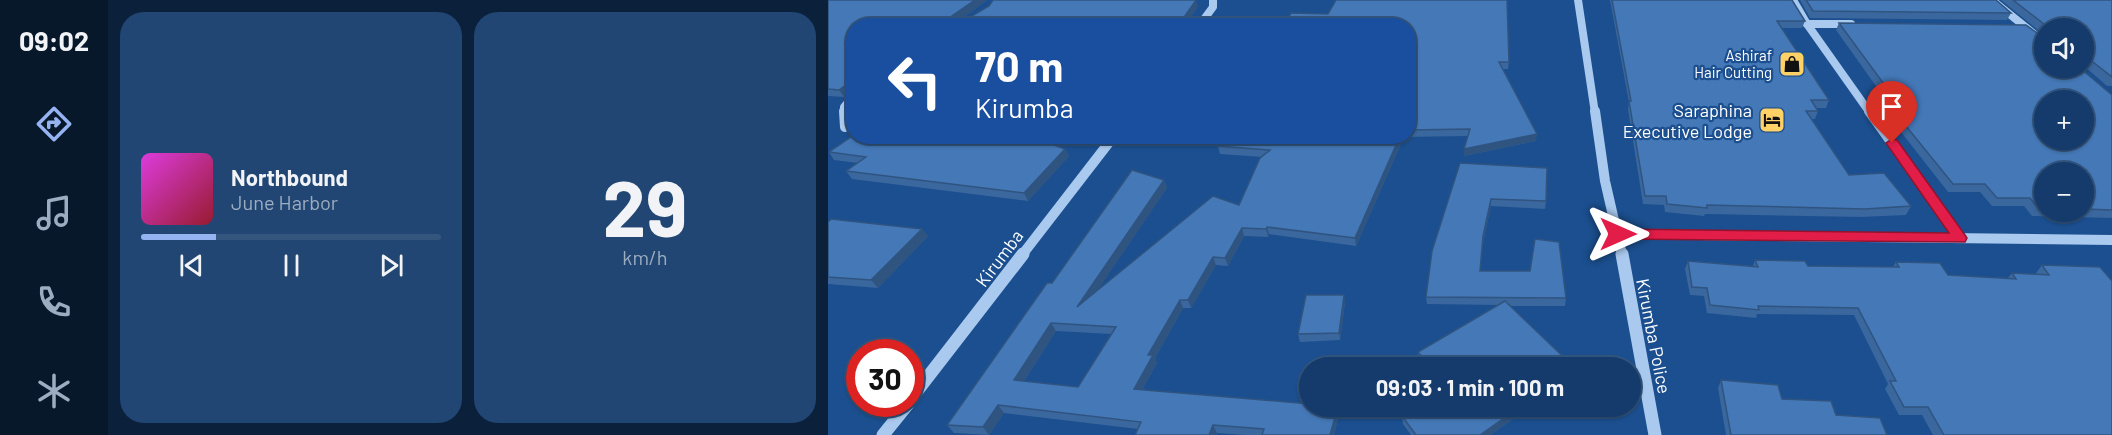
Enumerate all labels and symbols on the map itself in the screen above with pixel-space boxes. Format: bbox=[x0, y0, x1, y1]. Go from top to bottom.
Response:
place label: Ashiraf Hair Cutting bbox=[1694, 46, 1772, 81]
shop icon: Ashiraf Hair Cutting bbox=[1777, 49, 1807, 79]
pin bbox=[1866, 81, 1917, 143]
place label: Saraphina Executive Lodge bbox=[1623, 99, 1752, 142]
hotel icon: Saraphina Executive Lodge bbox=[1757, 105, 1787, 135]
position arrow bbox=[1586, 202, 1650, 266]
street label: Kirumba bbox=[970, 225, 1028, 291]
street label: Kirumba Police bbox=[1632, 276, 1676, 396]
speed limit sign: 30 bbox=[846, 339, 924, 417]

